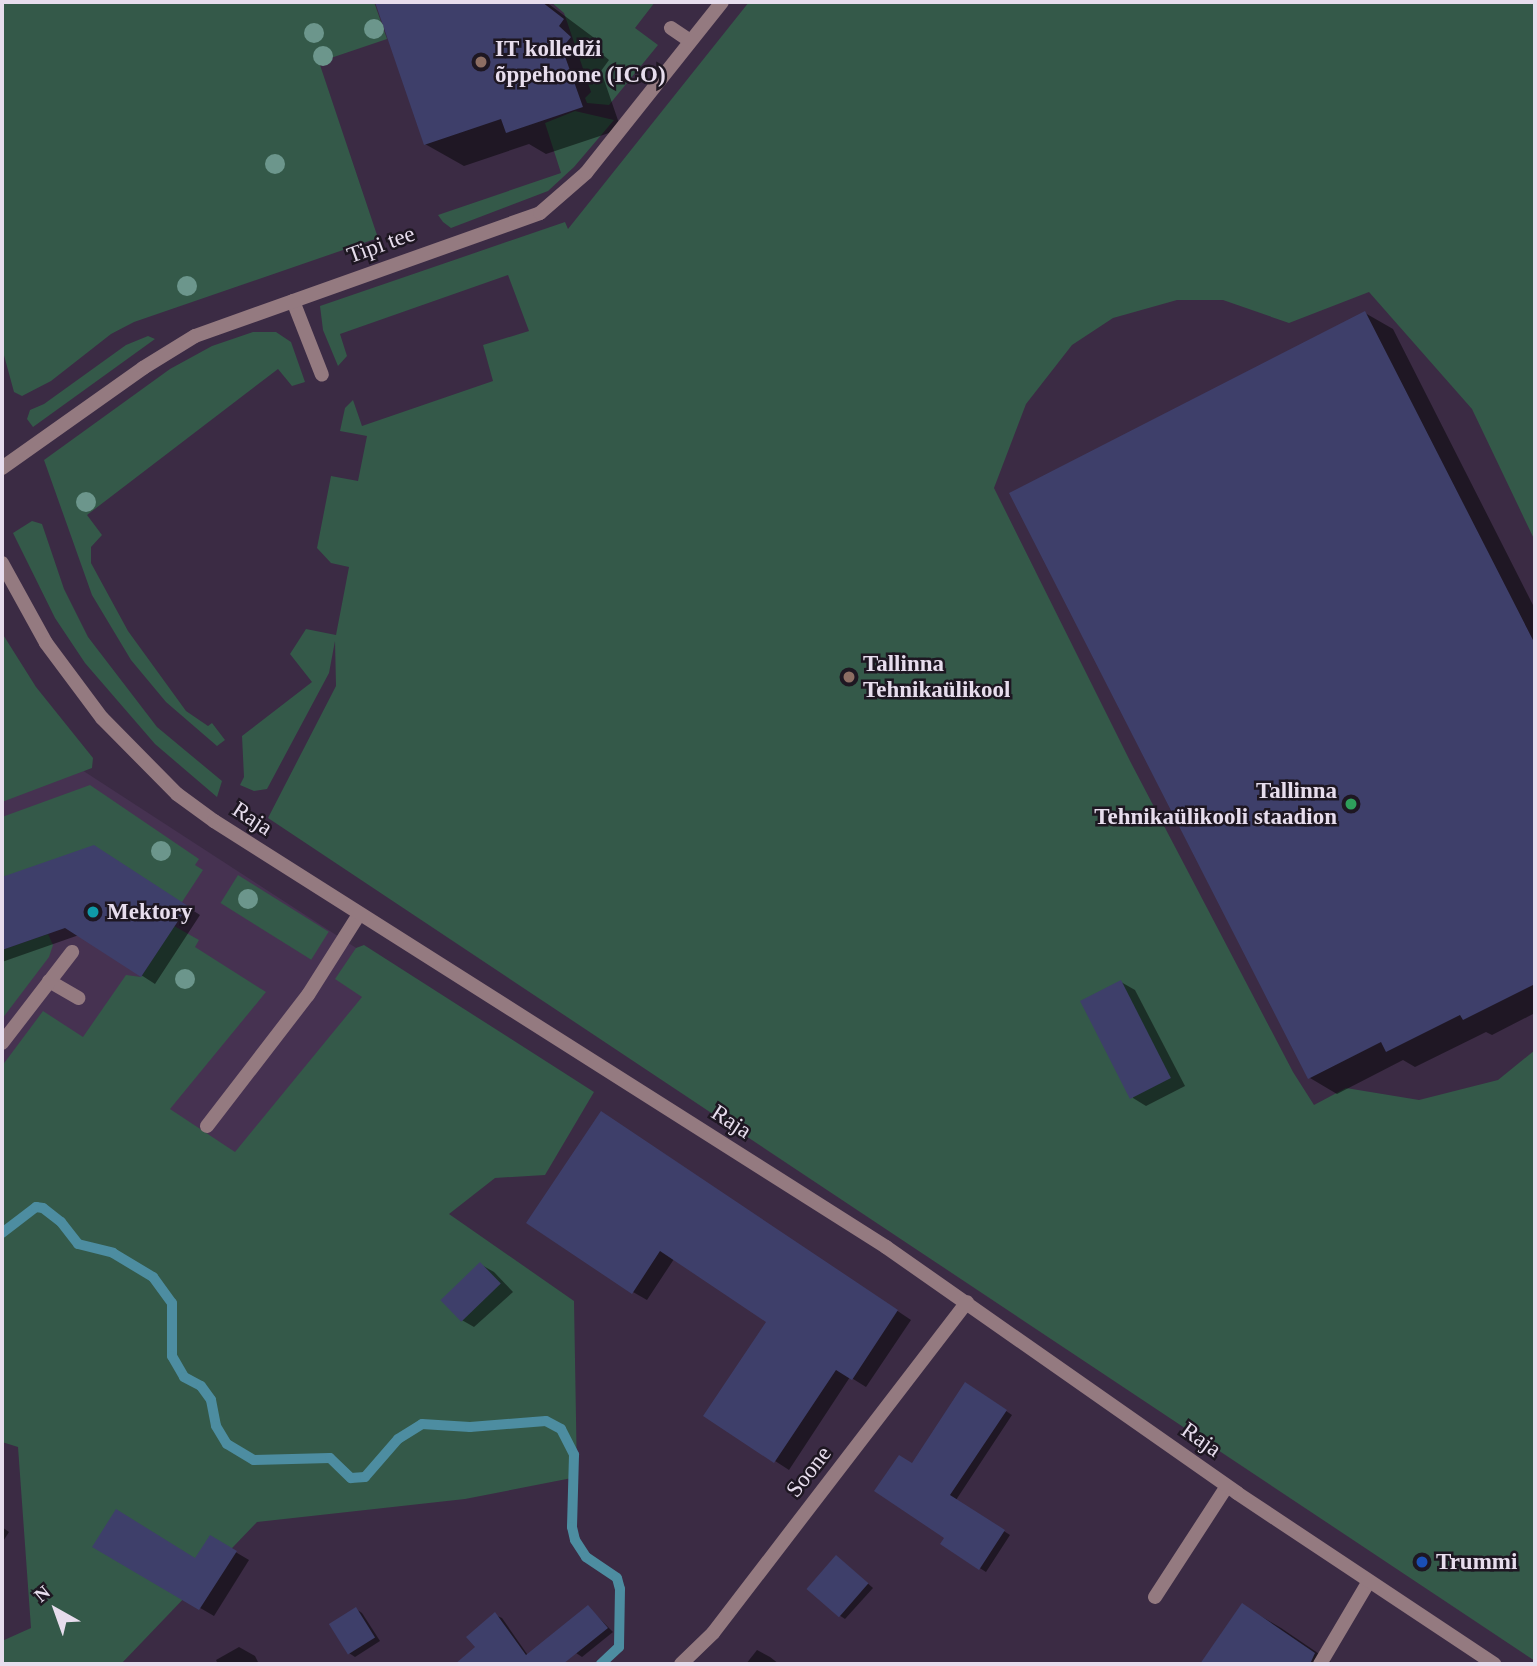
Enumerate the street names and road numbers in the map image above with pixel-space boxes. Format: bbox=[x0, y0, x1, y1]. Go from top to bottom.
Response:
street label: Tipi tee bbox=[343, 220, 419, 270]
street label: Raja bbox=[227, 796, 277, 842]
street label: Raja bbox=[706, 1099, 756, 1145]
street label: Raja bbox=[1176, 1417, 1226, 1463]
street label: Soone bbox=[780, 1441, 838, 1503]

